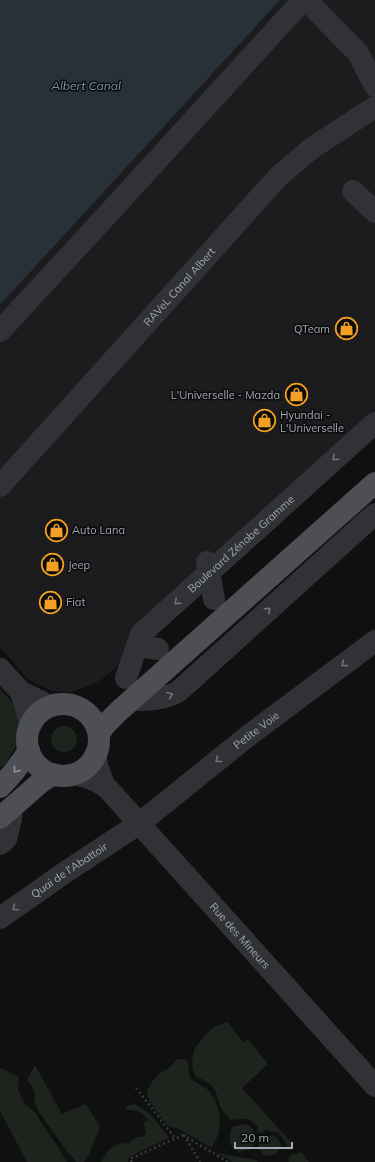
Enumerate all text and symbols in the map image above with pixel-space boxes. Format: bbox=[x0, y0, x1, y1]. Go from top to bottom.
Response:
water label: Albert Canal bbox=[50, 78, 121, 93]
street label: RAVeL Canal Albert bbox=[140, 244, 218, 329]
shop icon: QTeam bbox=[333, 316, 359, 342]
place label: QTeam bbox=[294, 322, 330, 336]
shop icon: L'Universelle - Mazda bbox=[283, 382, 309, 408]
place label: L'Universelle - Mazda bbox=[171, 388, 280, 402]
shop icon: Hyundai - L'Universelle bbox=[252, 408, 278, 434]
place label: Hyundai - L'Universelle bbox=[280, 408, 344, 435]
one-way arrow bbox=[333, 453, 340, 460]
street label: Boulevard Zénobe Gramme bbox=[185, 492, 297, 596]
shop icon: Auto Lana bbox=[43, 517, 69, 543]
place label: Auto Lana bbox=[72, 523, 125, 537]
shop icon: Jeep bbox=[40, 552, 66, 578]
place label: Jeep bbox=[68, 558, 91, 572]
shop icon: Fiat bbox=[37, 589, 63, 615]
place label: Fiat bbox=[66, 595, 85, 609]
one-way arrow bbox=[174, 597, 182, 605]
one-way arrow bbox=[263, 607, 271, 615]
one-way arrow bbox=[341, 659, 348, 666]
one-way arrow bbox=[166, 692, 173, 700]
street label: Petite Voie bbox=[230, 708, 282, 752]
one-way arrow bbox=[216, 755, 223, 762]
one-way arrow bbox=[14, 765, 21, 772]
street label: Quai de l'Abattoir bbox=[28, 839, 110, 901]
street label: Rue des Mineurs bbox=[207, 900, 273, 972]
one-way arrow bbox=[12, 903, 19, 911]
scale bar bbox=[235, 1124, 292, 1150]
text: 20 m bbox=[241, 1130, 269, 1145]

